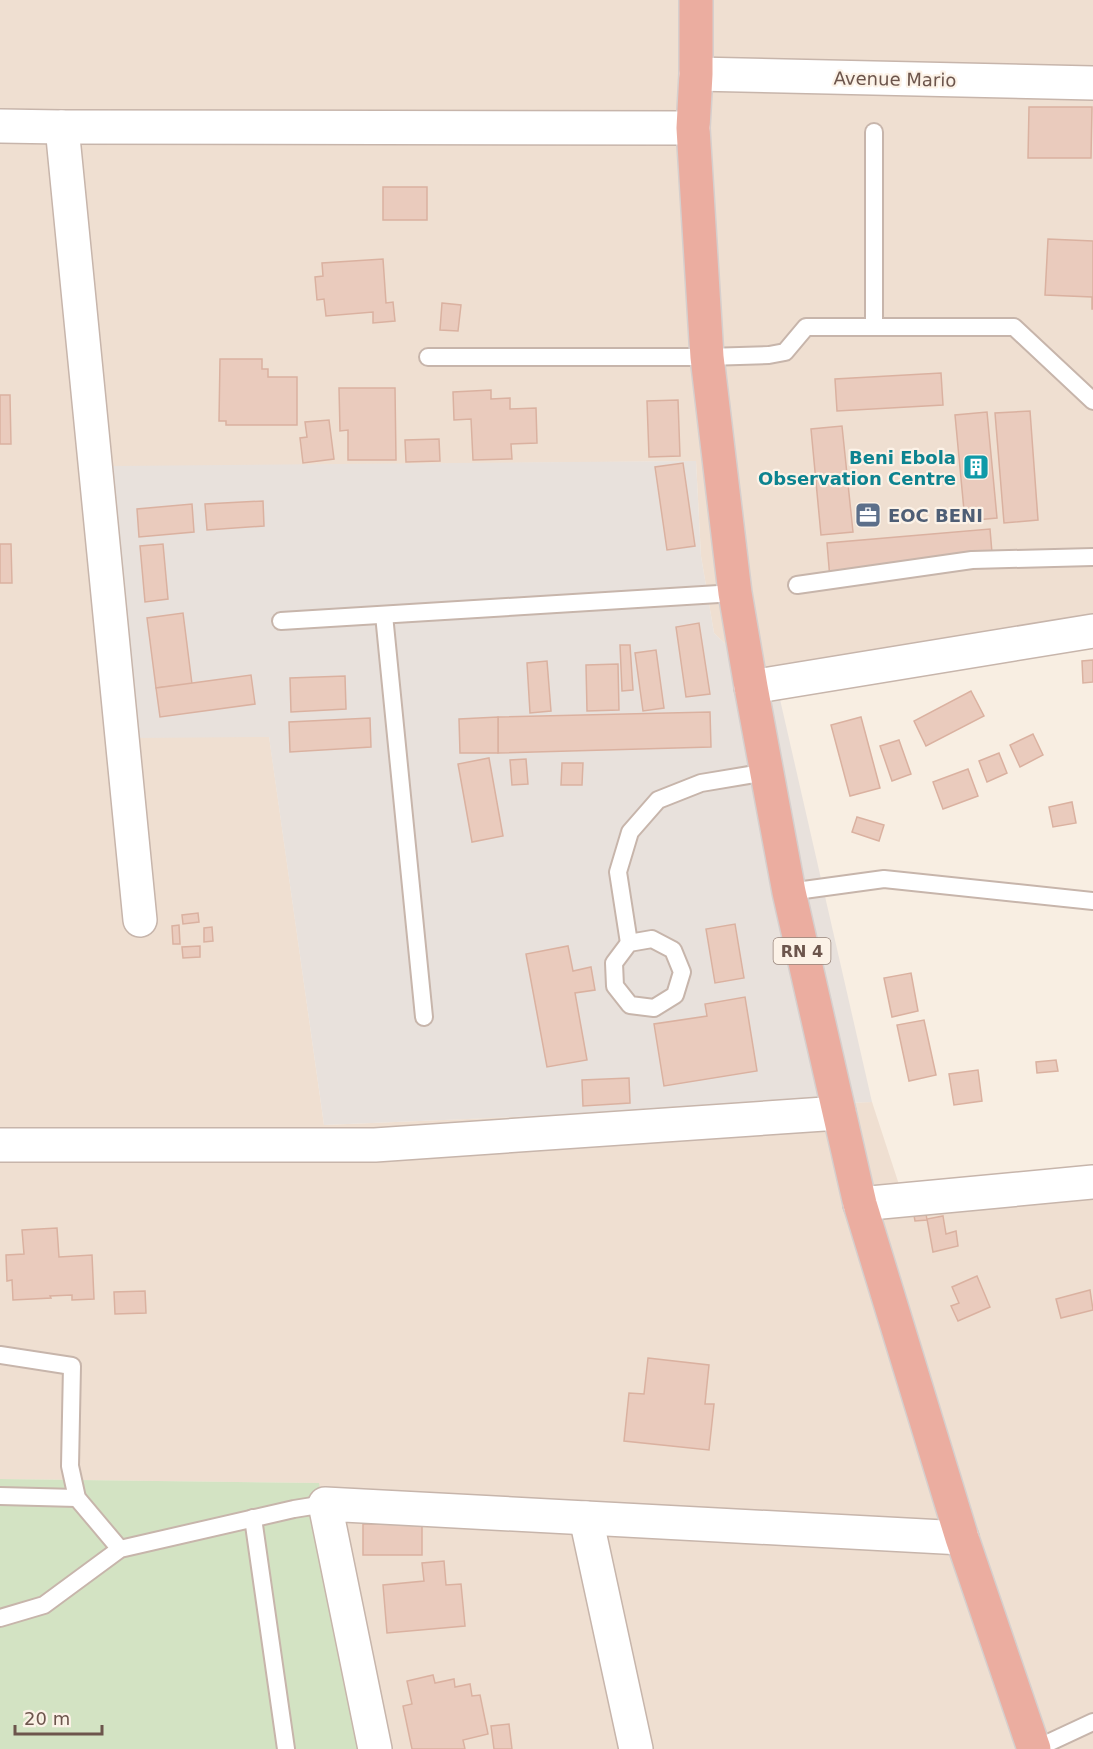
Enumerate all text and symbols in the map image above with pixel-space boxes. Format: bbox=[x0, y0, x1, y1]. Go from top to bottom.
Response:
street label: Avenue Mario bbox=[834, 67, 956, 91]
place label: Beni Ebola Observation Centre bbox=[758, 447, 956, 489]
building icon: Beni Ebola Observation Centre bbox=[961, 452, 991, 482]
office icon: EOC BENI bbox=[853, 500, 883, 530]
place label: EOC BENI bbox=[888, 505, 983, 526]
road number: RN 4 bbox=[774, 938, 830, 964]
scale bar bbox=[15, 1698, 102, 1736]
text: 20 m bbox=[24, 1708, 70, 1729]

